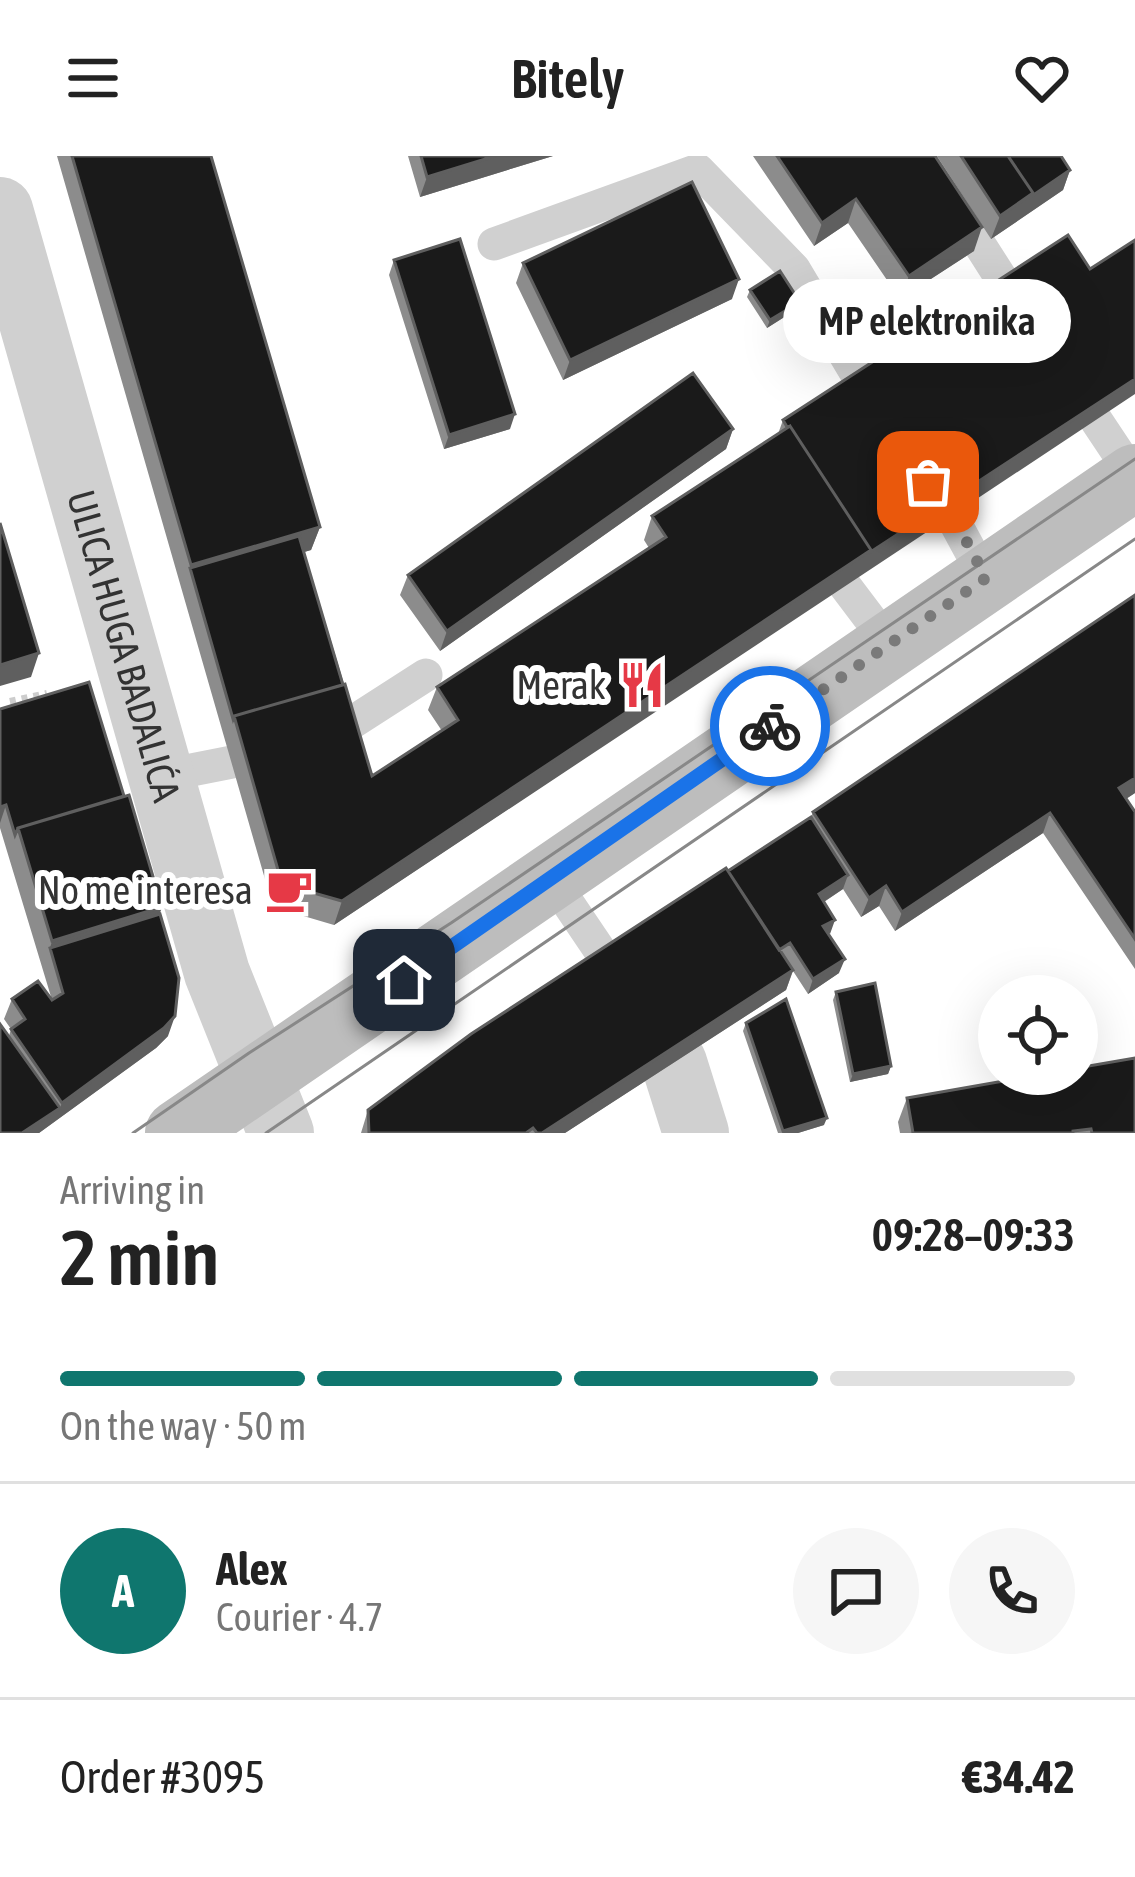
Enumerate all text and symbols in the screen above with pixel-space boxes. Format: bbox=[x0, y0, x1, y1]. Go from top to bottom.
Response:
icon: menu bbox=[60, 45, 126, 111]
icon: heart bbox=[1009, 45, 1075, 111]
text: Bitely bbox=[511, 48, 624, 109]
callout: MP elektronika bbox=[784, 278, 1072, 362]
text: MP elektronika bbox=[818, 299, 1036, 343]
pin bbox=[877, 431, 979, 533]
icon: bag bbox=[895, 449, 961, 515]
street label: ULICA HUGA BADALIĆA bbox=[59, 485, 189, 806]
restaurant icon: Merak bbox=[617, 660, 667, 710]
place label: Merak bbox=[516, 663, 606, 707]
courier bbox=[710, 666, 830, 786]
icon: bike bbox=[737, 693, 803, 759]
cafe icon: No me interesa bbox=[264, 865, 314, 915]
place label: No me interesa bbox=[38, 868, 253, 912]
pin bbox=[353, 929, 455, 1031]
icon: home bbox=[371, 947, 437, 1013]
map controls bbox=[978, 975, 1098, 1095]
button: locate bbox=[978, 975, 1098, 1095]
text: Arriving in bbox=[60, 1168, 205, 1212]
text: 09:28–09:33 bbox=[872, 1209, 1075, 1261]
text: 2 min bbox=[60, 1212, 219, 1302]
text: On the way · 50 m bbox=[60, 1404, 306, 1448]
button: chat bbox=[793, 1528, 919, 1654]
button: phone bbox=[949, 1528, 1075, 1654]
text: Alex bbox=[216, 1543, 288, 1595]
text: A bbox=[112, 1565, 134, 1617]
text: Courier · 4.7 bbox=[216, 1595, 383, 1639]
text: Order #3095 bbox=[60, 1751, 265, 1803]
text: €34.42 bbox=[962, 1751, 1075, 1803]

